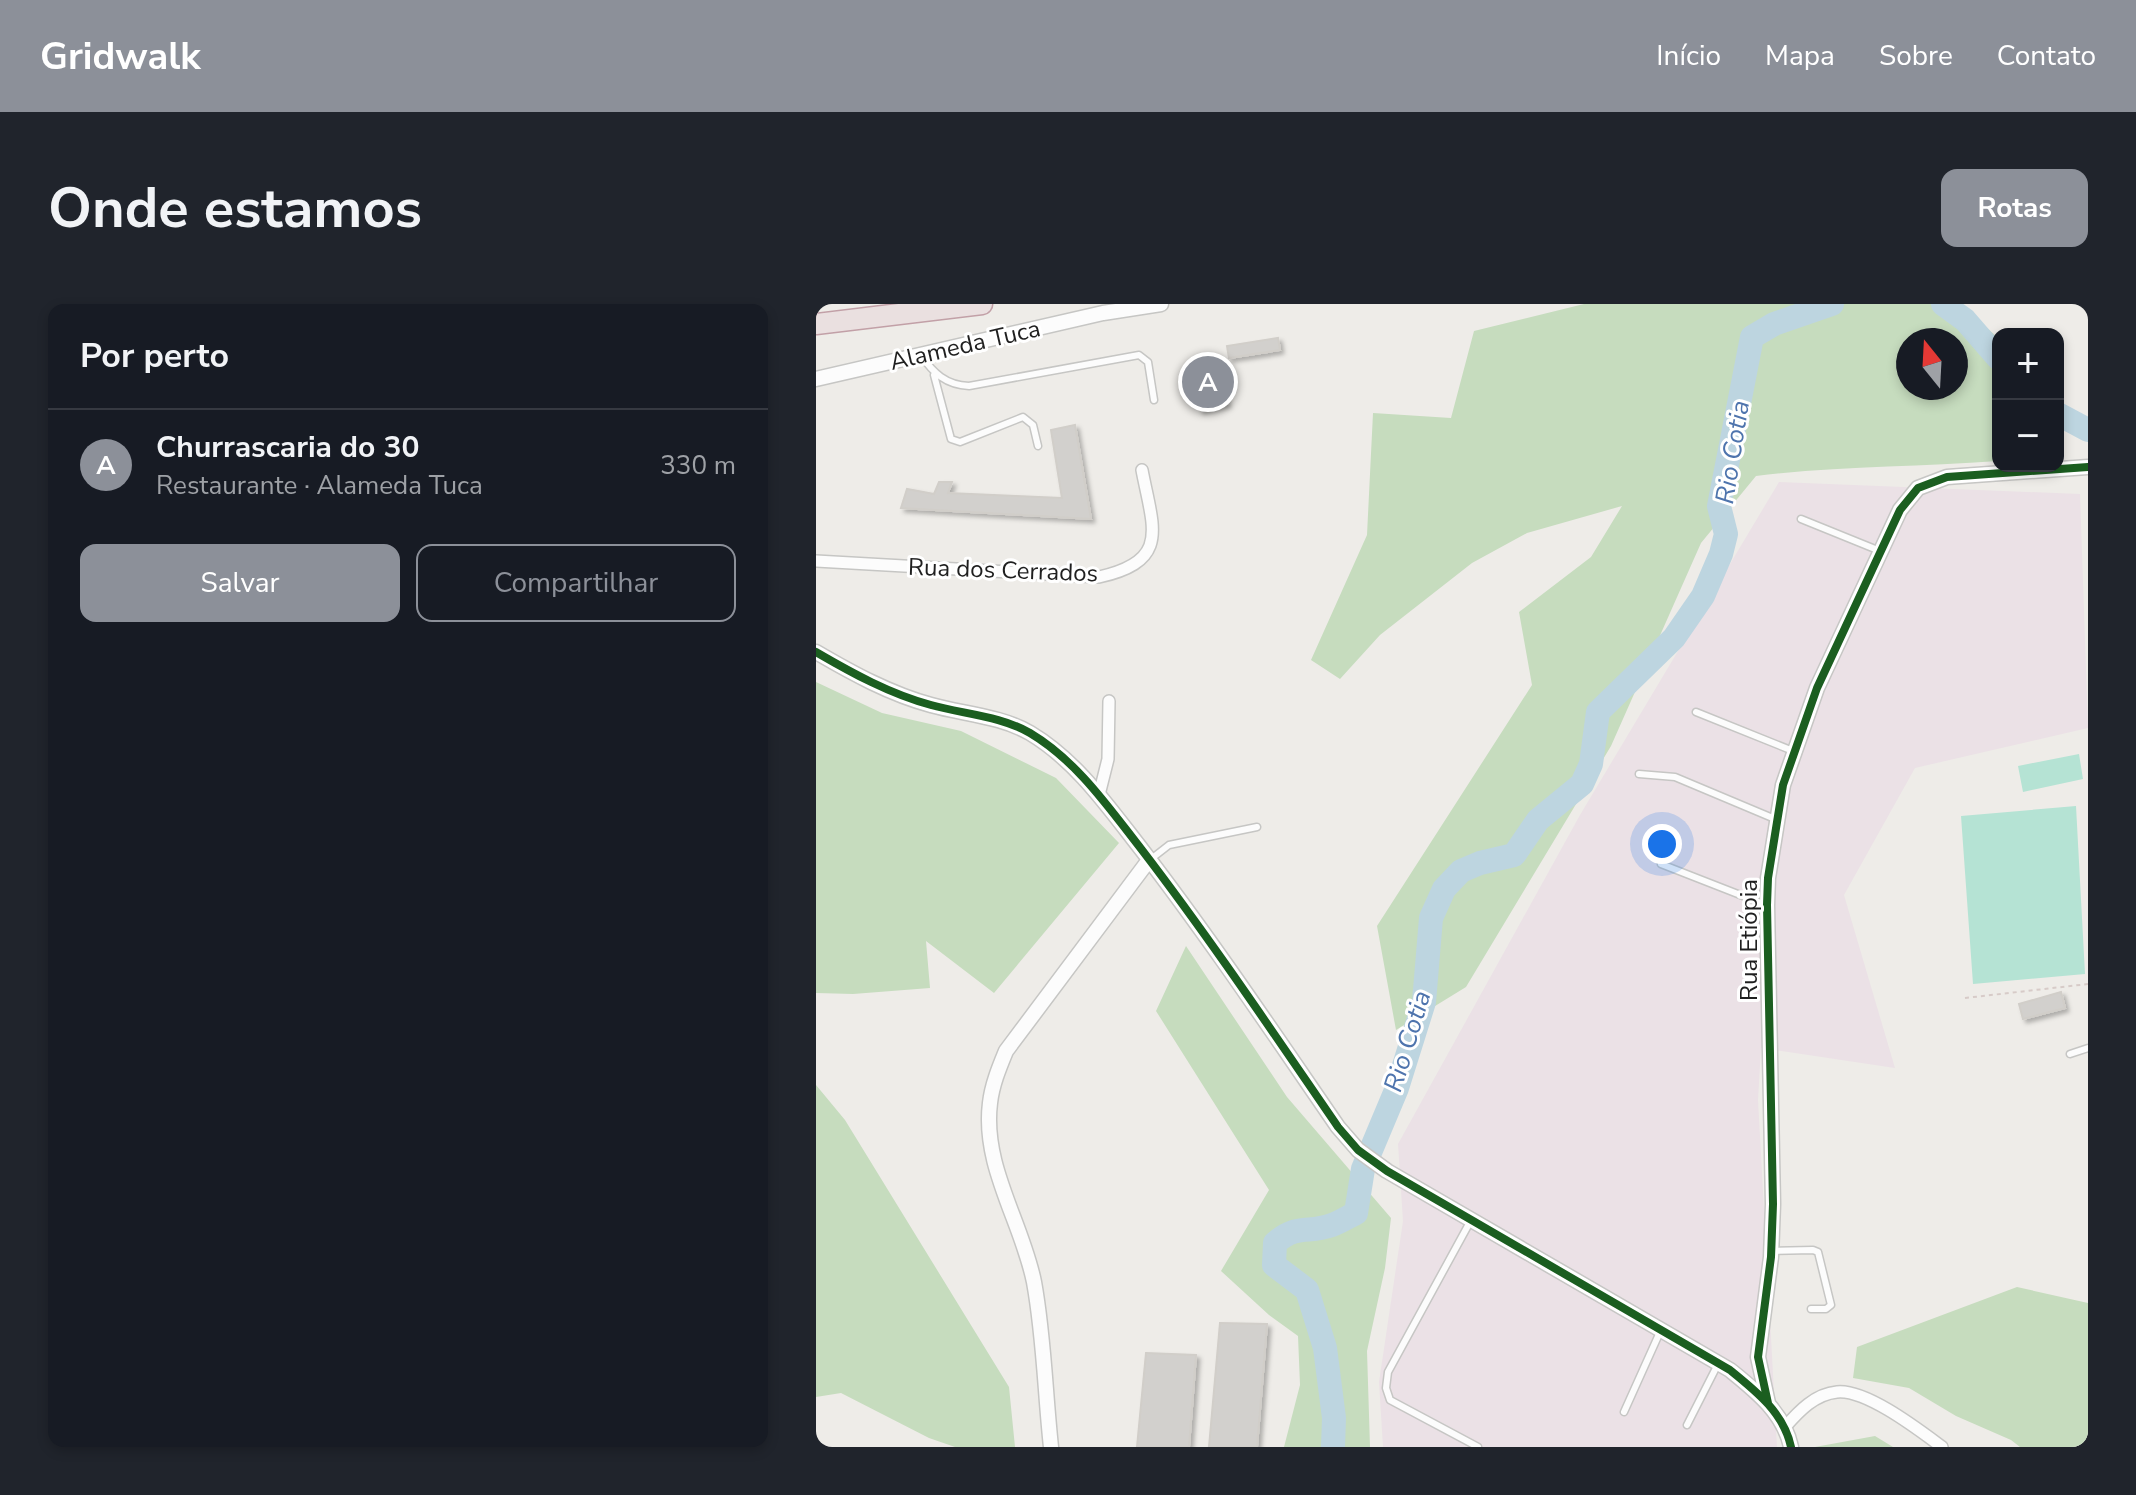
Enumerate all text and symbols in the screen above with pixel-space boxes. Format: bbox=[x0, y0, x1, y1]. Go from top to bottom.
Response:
text: Gridwalk bbox=[40, 31, 201, 82]
text: Início bbox=[1656, 37, 1721, 75]
text: Mapa bbox=[1765, 37, 1835, 75]
text: Sobre bbox=[1879, 37, 1953, 75]
text: Contato bbox=[1997, 37, 2096, 75]
button: Rotas bbox=[1941, 169, 2088, 247]
text: Onde estamos bbox=[48, 170, 422, 247]
street label: Alameda Tuca bbox=[887, 312, 1043, 378]
north arrow bbox=[1896, 328, 1968, 400]
map controls bbox=[1992, 328, 2064, 472]
button: + bbox=[1992, 328, 2064, 400]
text: Por perto bbox=[80, 333, 229, 379]
pin: A bbox=[1182, 352, 1234, 412]
water label: Rio Cotia bbox=[1707, 398, 1758, 506]
button: − bbox=[1992, 400, 2064, 472]
text: Churrascaria do 30 bbox=[156, 427, 420, 468]
text: A bbox=[96, 448, 116, 483]
text: 330 m bbox=[660, 448, 736, 483]
text: Restaurante · Alameda Tuca bbox=[156, 468, 483, 503]
button: Salvar bbox=[80, 544, 400, 622]
button: Compartilhar bbox=[416, 544, 736, 622]
street label: Rua dos Cerrados bbox=[907, 551, 1099, 589]
your location bbox=[1642, 824, 1682, 864]
street label: Rua Etiópia bbox=[1733, 879, 1765, 1001]
water label: Rio Cotia bbox=[1375, 986, 1439, 1096]

